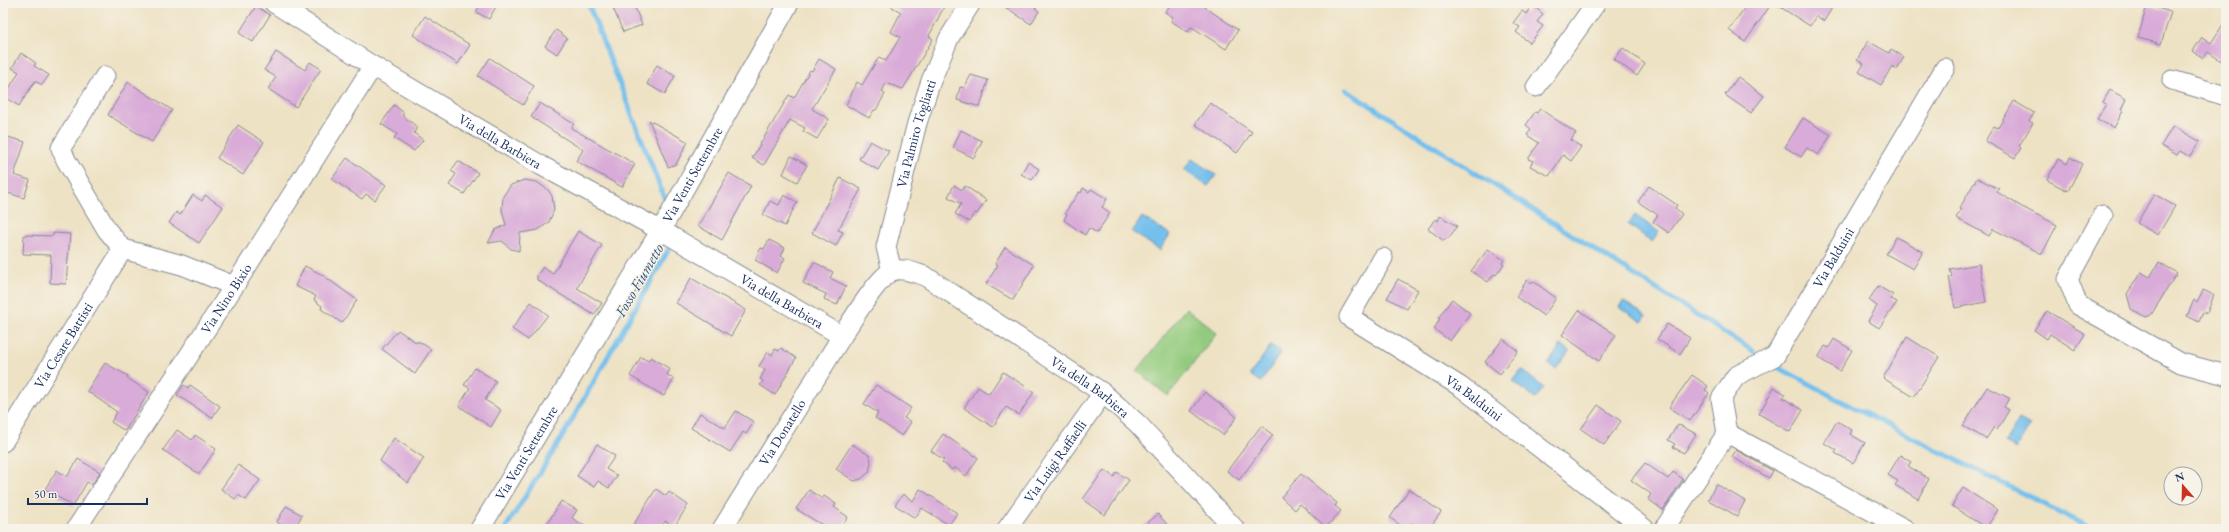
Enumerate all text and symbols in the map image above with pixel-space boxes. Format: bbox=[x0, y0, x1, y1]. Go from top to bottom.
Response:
street label: Via Palmiro Togliatti bbox=[892, 77, 940, 189]
street label: Via della Barbiera bbox=[455, 110, 545, 173]
street label: Via Venti Settembre bbox=[658, 123, 727, 226]
street label: Via Balduini bbox=[1808, 224, 1858, 291]
water label: Fosso Fiumetto bbox=[610, 240, 668, 321]
street label: Via Nino Bixio bbox=[196, 260, 256, 337]
street label: Via della Barbiera bbox=[737, 270, 827, 332]
street label: Via Cesare Battisti bbox=[30, 298, 97, 392]
street label: Via della Barbiera bbox=[1047, 352, 1134, 422]
street label: Via Balduini bbox=[1442, 371, 1507, 425]
street label: Via Donatello bbox=[755, 396, 810, 469]
street label: Via Venti Settembre bbox=[491, 402, 562, 503]
street label: Via Luigi Raffaelli bbox=[1020, 416, 1090, 506]
north arrow bbox=[2163, 466, 2203, 506]
text: N bbox=[2173, 468, 2186, 485]
scale bar bbox=[28, 480, 147, 506]
text: 50 m bbox=[34, 486, 58, 502]

